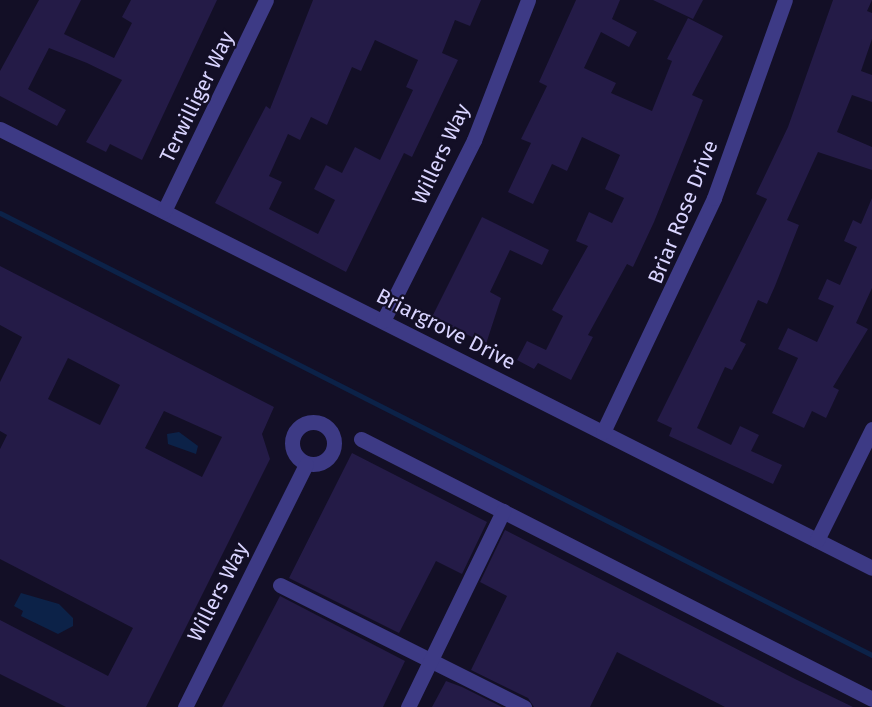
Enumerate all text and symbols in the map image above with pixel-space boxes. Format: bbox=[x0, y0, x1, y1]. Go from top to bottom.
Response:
street label: Terwilliger Way bbox=[154, 28, 240, 166]
street label: Willers Way bbox=[407, 100, 475, 208]
street label: Briar Rose Drive bbox=[643, 137, 723, 287]
street label: Briargrove Drive bbox=[372, 283, 520, 375]
street label: Willers Way bbox=[182, 538, 254, 646]

